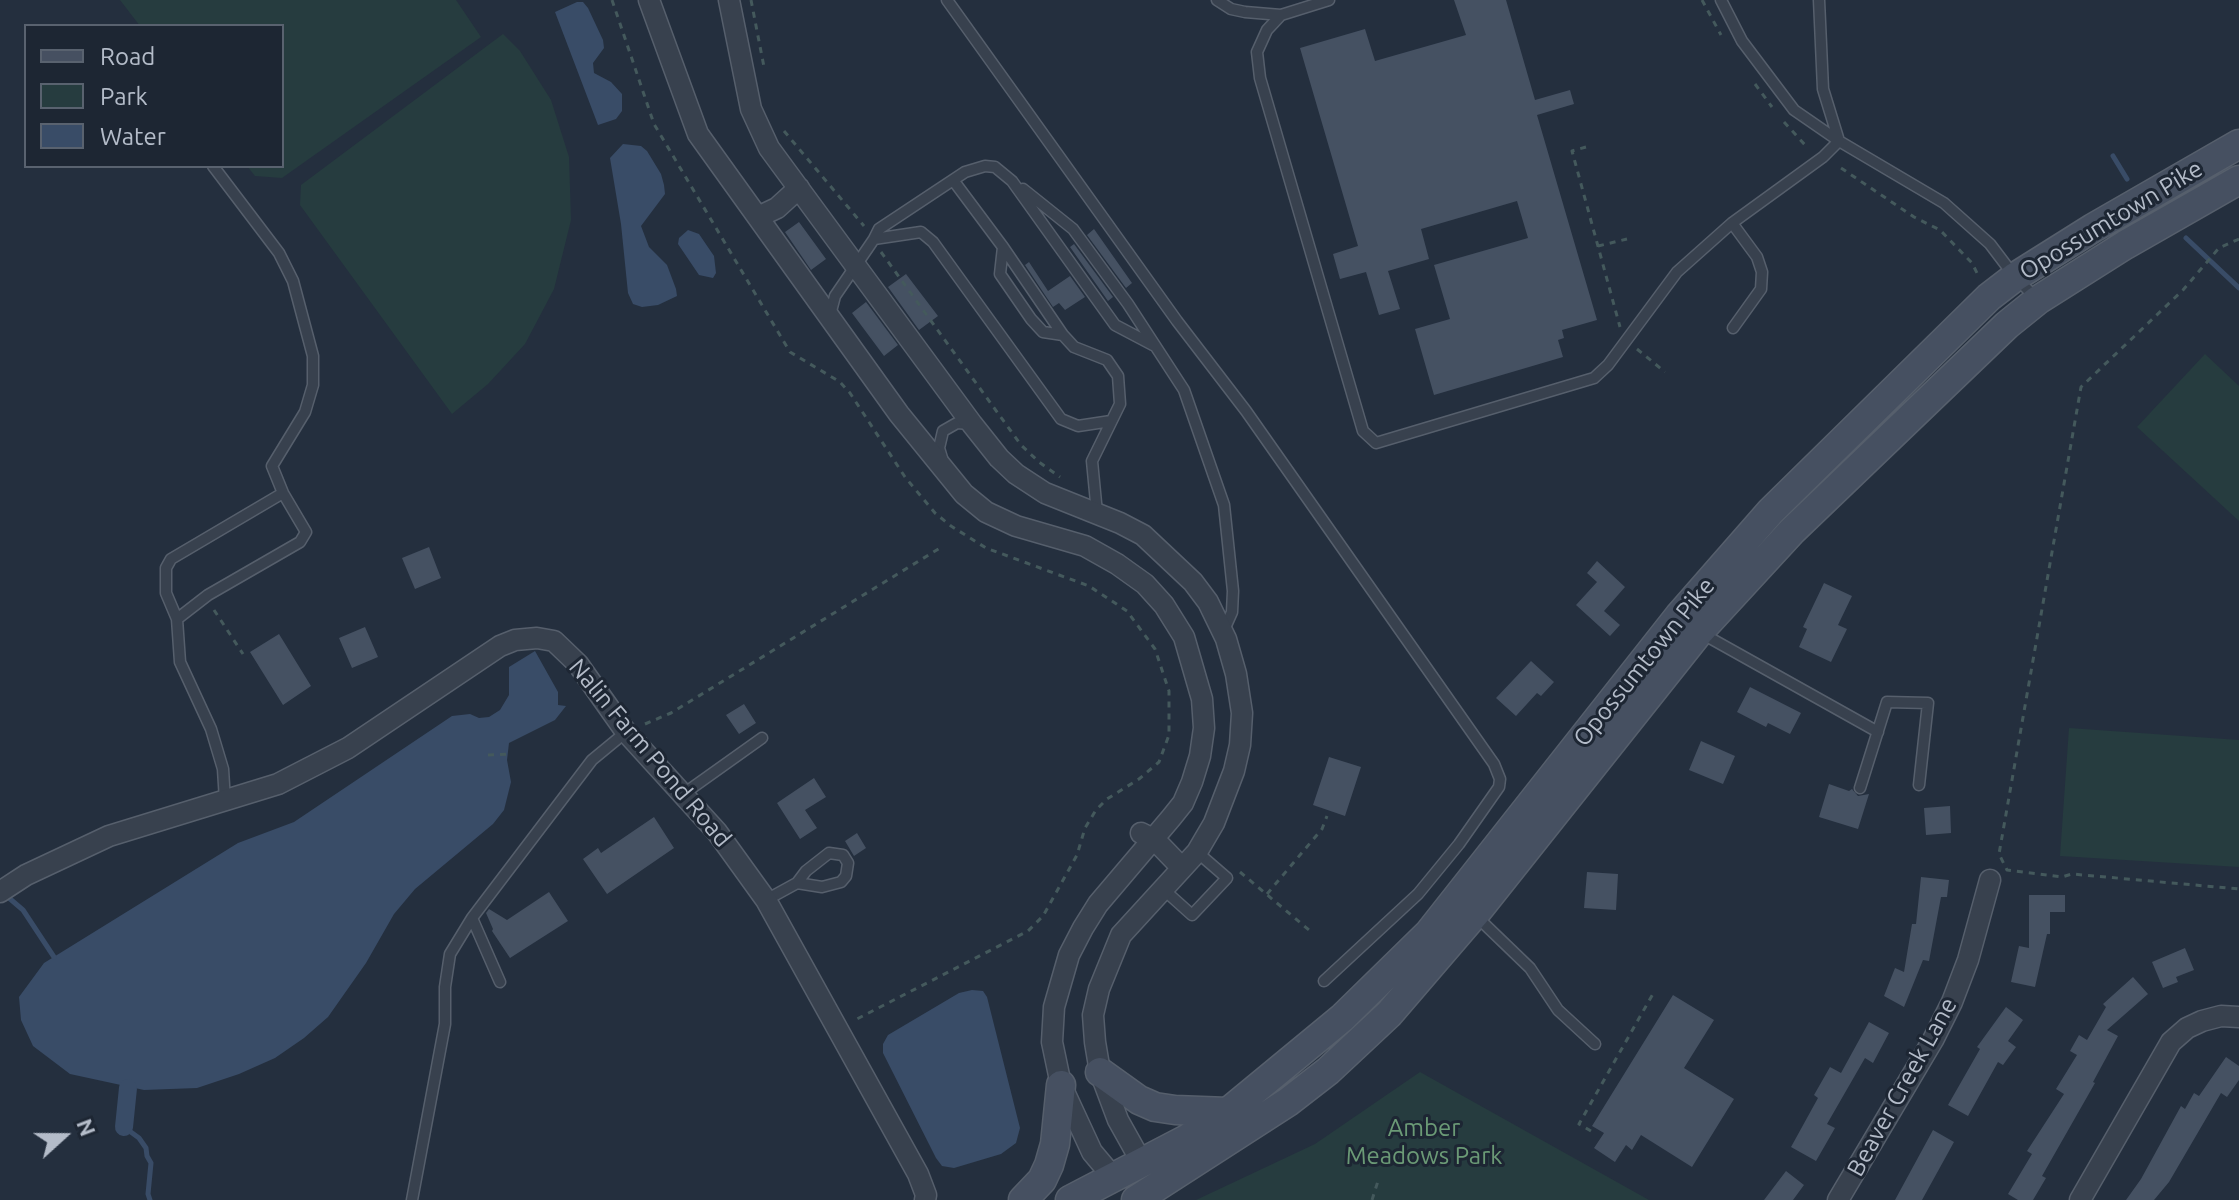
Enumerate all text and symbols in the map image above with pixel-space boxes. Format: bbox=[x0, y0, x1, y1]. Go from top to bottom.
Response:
legend bbox=[24, 24, 284, 168]
text: Road bbox=[100, 43, 155, 70]
text: Park bbox=[100, 83, 148, 110]
text: Water bbox=[100, 123, 166, 150]
street label: Opossumtown Pike bbox=[2014, 154, 2208, 286]
street label: Opossumtown Pike bbox=[1567, 572, 1721, 752]
street label: Nalin Farm Pond Road bbox=[563, 653, 737, 853]
street label: Beaver Creek Lane bbox=[1841, 993, 1963, 1181]
north arrow bbox=[24, 1096, 104, 1176]
park label: Amber Meadows Park bbox=[1346, 1114, 1502, 1170]
text: N bbox=[72, 1115, 101, 1139]

